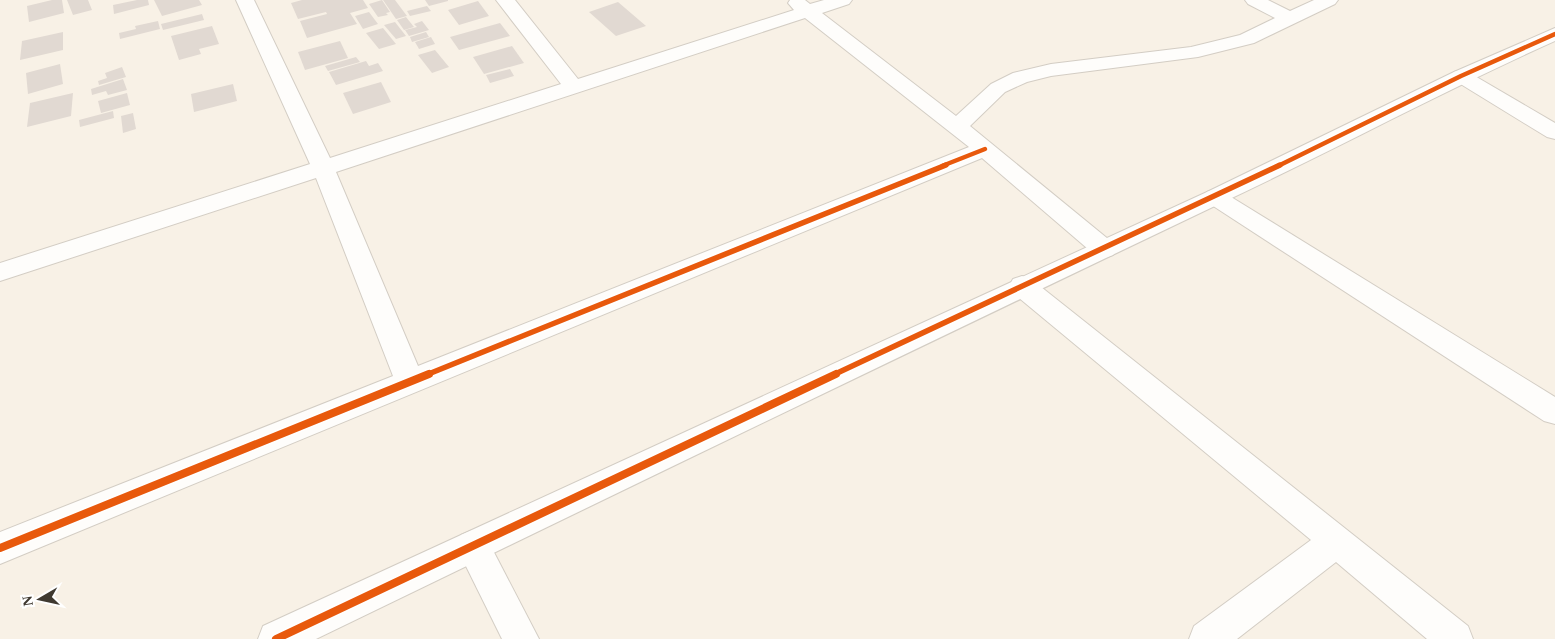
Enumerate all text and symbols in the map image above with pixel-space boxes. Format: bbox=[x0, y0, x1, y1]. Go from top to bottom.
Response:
north arrow bbox=[15, 574, 65, 624]
text: N bbox=[19, 595, 36, 607]

